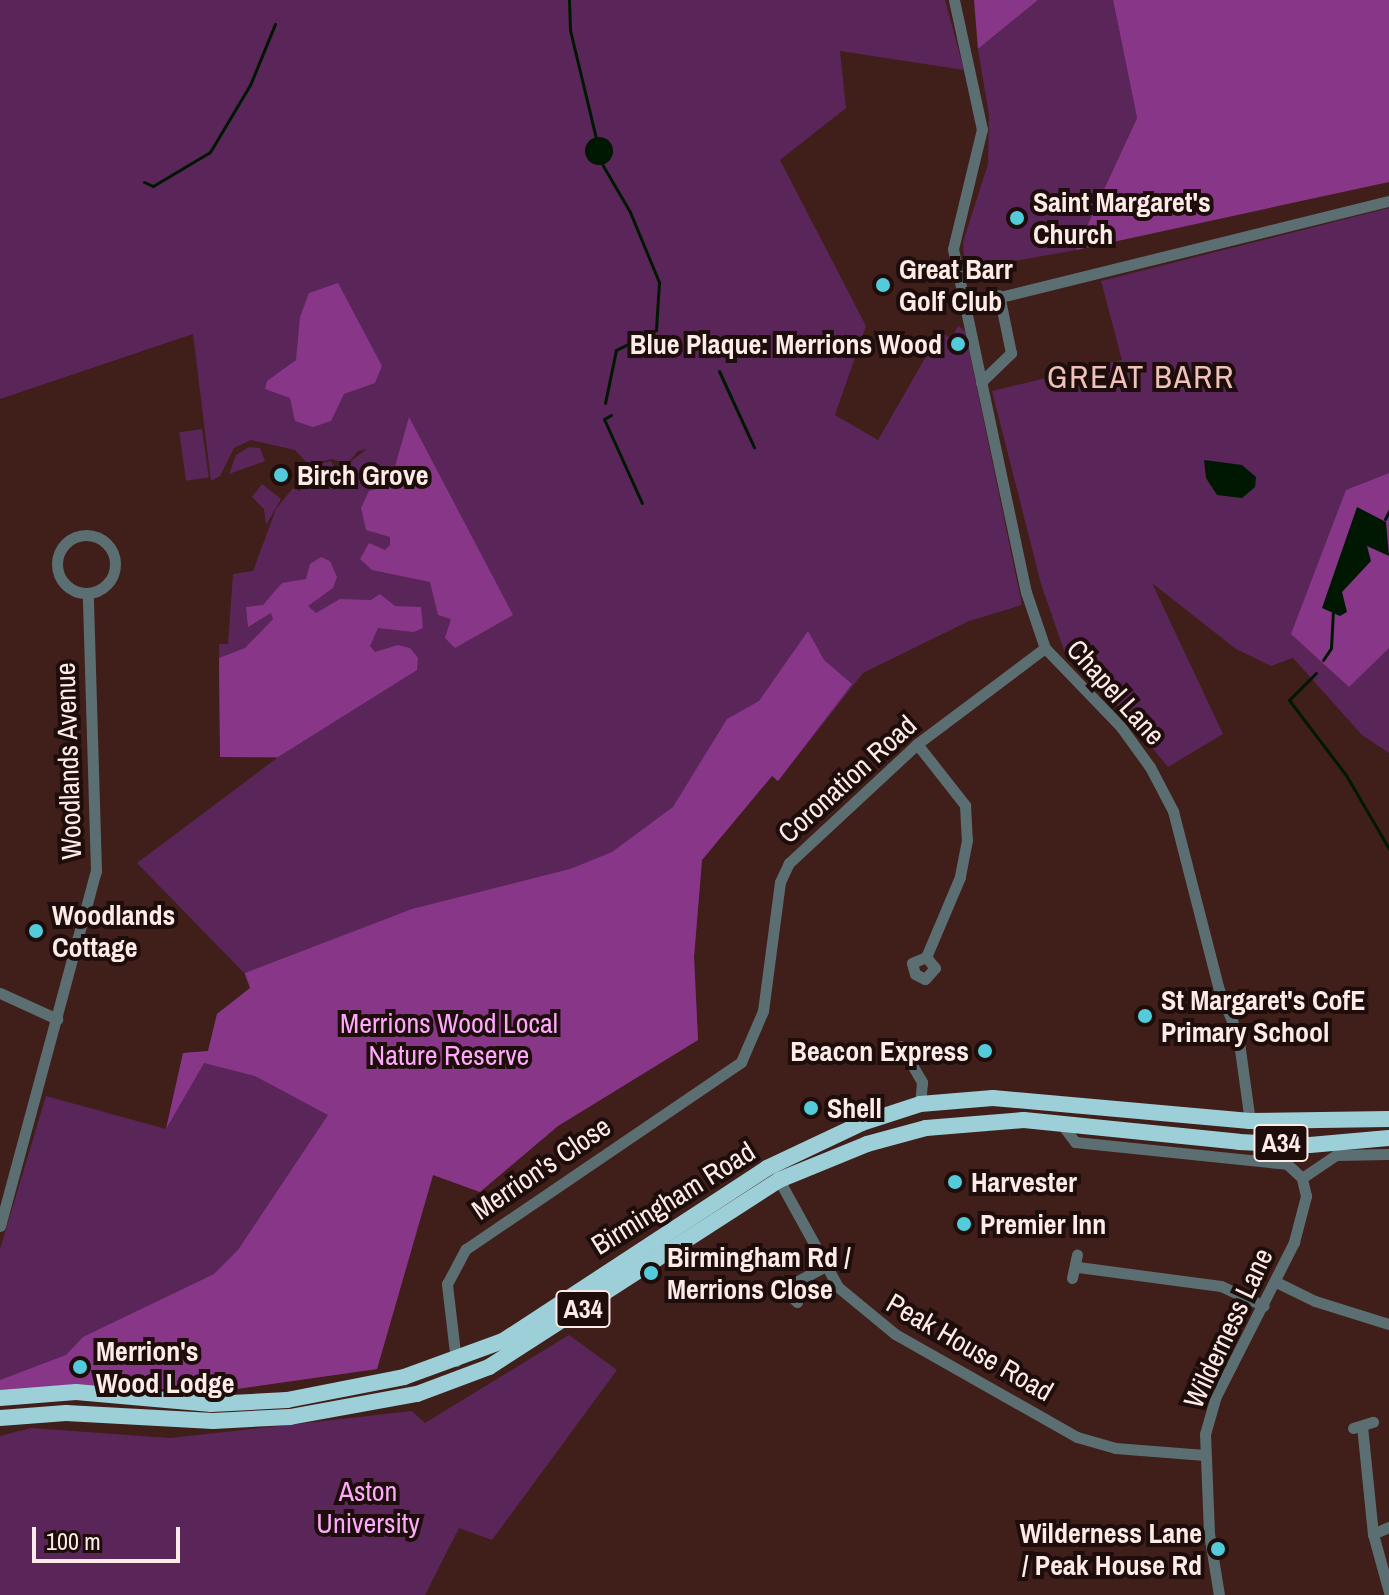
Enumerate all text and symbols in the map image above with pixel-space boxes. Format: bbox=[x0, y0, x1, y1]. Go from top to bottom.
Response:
place label: Saint Margaret's Church bbox=[1033, 185, 1211, 251]
marker: Saint Margaret's Church bbox=[1008, 209, 1026, 227]
place label: Great Barr Golf Club bbox=[899, 252, 1013, 318]
marker: Great Barr Golf Club bbox=[874, 276, 892, 294]
place label: Blue Plaque: Merrions Wood bbox=[630, 327, 942, 361]
marker: Blue Plaque: Merrions Wood bbox=[949, 335, 967, 353]
district label: GREAT BARR bbox=[1047, 358, 1235, 396]
place label: Birch Grove bbox=[297, 458, 428, 492]
marker: Birch Grove bbox=[272, 466, 290, 484]
street label: Chapel Lane bbox=[1060, 632, 1172, 752]
street label: Woodlands Avenue bbox=[48, 661, 88, 861]
street label: Coronation Road bbox=[771, 708, 923, 850]
place label: Woodlands Cottage bbox=[52, 898, 175, 964]
marker: Woodlands Cottage bbox=[27, 922, 45, 940]
place label: St Margaret's CofE Primary School bbox=[1161, 983, 1365, 1049]
park label: Merrions Wood Local Nature Reserve bbox=[340, 1006, 558, 1072]
marker: St Margaret's CofE Primary School bbox=[1136, 1007, 1154, 1025]
place label: Beacon Express bbox=[790, 1034, 969, 1068]
marker: Beacon Express bbox=[976, 1042, 994, 1060]
place label: Shell bbox=[827, 1091, 882, 1125]
marker: Shell bbox=[802, 1099, 820, 1117]
street label: Merrion's Close bbox=[465, 1109, 617, 1227]
road number: A34 bbox=[1253, 1121, 1309, 1165]
street label: Birmingham Road bbox=[585, 1134, 761, 1262]
place label: Harvester bbox=[971, 1165, 1077, 1199]
marker: Harvester bbox=[946, 1173, 964, 1191]
place label: Premier Inn bbox=[980, 1207, 1106, 1241]
marker: Premier Inn bbox=[955, 1215, 973, 1233]
place label: Birmingham Rd / Merrions Close bbox=[667, 1240, 851, 1306]
street label: Wilderness Lane bbox=[1176, 1243, 1280, 1413]
marker: Birmingham Rd / Merrions Close bbox=[642, 1264, 660, 1282]
street label: Peak House Road bbox=[881, 1286, 1059, 1408]
road number: A34 bbox=[555, 1287, 611, 1331]
place label: Merrion's Wood Lodge bbox=[96, 1334, 235, 1400]
marker: Merrion's Wood Lodge bbox=[71, 1358, 89, 1376]
park label: Aston University bbox=[316, 1474, 420, 1540]
scale bar bbox=[36, 1511, 184, 1561]
place label: Wilderness Lane / Peak House Rd bbox=[1020, 1516, 1202, 1582]
text: 100 m bbox=[46, 1525, 101, 1557]
marker: Wilderness Lane / Peak House Rd bbox=[1209, 1540, 1227, 1558]

